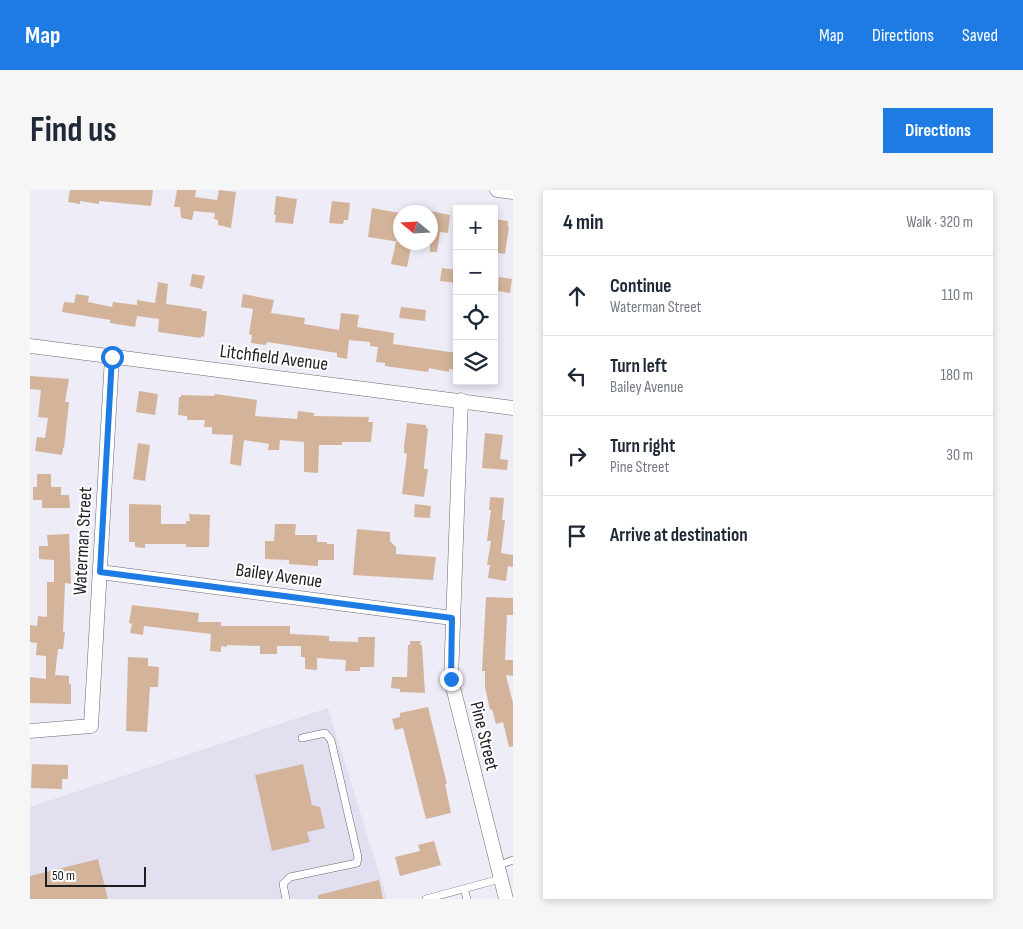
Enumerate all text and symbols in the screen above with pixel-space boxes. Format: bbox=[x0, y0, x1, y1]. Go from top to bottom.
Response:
text: Map bbox=[25, 21, 60, 50]
text: Map bbox=[819, 25, 844, 46]
text: Directions bbox=[872, 25, 934, 46]
text: Saved bbox=[962, 25, 998, 46]
button: Directions bbox=[883, 108, 993, 153]
text: Find us bbox=[30, 109, 117, 152]
north arrow bbox=[393, 205, 438, 250]
map controls bbox=[453, 205, 498, 385]
button: + bbox=[453, 205, 498, 250]
text: 4 min bbox=[563, 210, 604, 235]
text: Walk · 320 m bbox=[906, 213, 973, 232]
button: − bbox=[453, 250, 498, 295]
text: Continue bbox=[610, 275, 671, 298]
icon: ahead bbox=[563, 282, 591, 310]
text: 110 m bbox=[942, 286, 973, 305]
button: locate bbox=[453, 295, 498, 340]
text: Waterman Street bbox=[610, 298, 702, 317]
street label: Litchfield Avenue bbox=[219, 340, 329, 376]
button: layers bbox=[453, 340, 498, 385]
route start bbox=[101, 346, 124, 369]
text: Turn left bbox=[610, 355, 667, 378]
icon: left bbox=[563, 362, 591, 390]
text: 180 m bbox=[940, 366, 973, 385]
text: Bailey Avenue bbox=[610, 378, 683, 397]
text: Turn right bbox=[610, 435, 675, 458]
icon: right bbox=[563, 442, 591, 470]
text: 30 m bbox=[946, 446, 973, 465]
text: Pine Street bbox=[610, 458, 669, 477]
street label: Waterman Street bbox=[69, 486, 97, 596]
icon: arrive bbox=[563, 522, 591, 550]
text: Arrive at destination bbox=[610, 524, 748, 547]
street label: Bailey Avenue bbox=[234, 559, 324, 593]
route end bbox=[440, 668, 463, 691]
street label: Pine Street bbox=[464, 699, 504, 773]
scale bar bbox=[45, 864, 146, 887]
text: 50 m bbox=[52, 867, 75, 884]

